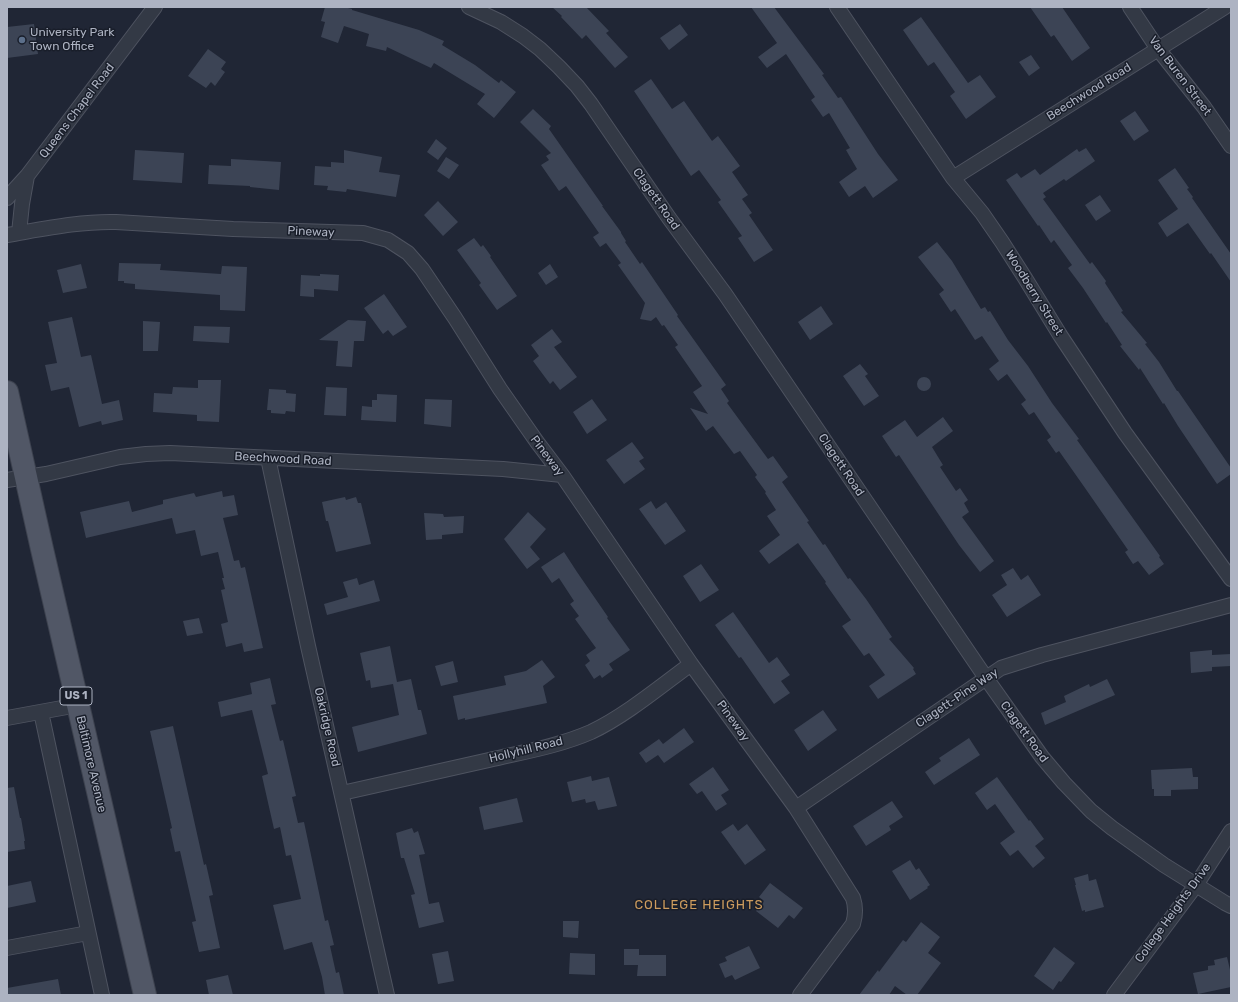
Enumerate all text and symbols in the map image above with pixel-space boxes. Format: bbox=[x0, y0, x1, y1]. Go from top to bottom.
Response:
place label: University Park Town Office bbox=[30, 26, 115, 54]
street label: Van Buren Street bbox=[1146, 34, 1214, 118]
marker: University Park Town Office bbox=[17, 35, 27, 45]
street label: Beechwood Road bbox=[1044, 60, 1134, 124]
street label: Queens Chapel Road bbox=[37, 61, 117, 161]
street label: Clagett Road bbox=[629, 165, 683, 233]
street label: Pineway bbox=[287, 224, 335, 240]
street label: Woodberry Street bbox=[1002, 248, 1066, 338]
street label: Clagett Road bbox=[815, 431, 867, 499]
street label: Pineway bbox=[527, 433, 567, 479]
street label: Beechwood Road bbox=[234, 449, 332, 469]
street label: Clagett-Pine Way bbox=[913, 665, 1001, 731]
street label: Oakridge Road bbox=[311, 686, 343, 768]
road number: US 1 bbox=[60, 687, 92, 705]
street label: Pineway bbox=[713, 698, 753, 744]
street label: Clagett Road bbox=[997, 699, 1051, 765]
street label: Baltimore Avenue bbox=[73, 714, 109, 814]
street label: Hollyhill Road bbox=[488, 734, 564, 766]
street label: College Heights Drive bbox=[1132, 860, 1214, 966]
district label: COLLEGE HEIGHTS bbox=[634, 897, 764, 913]

